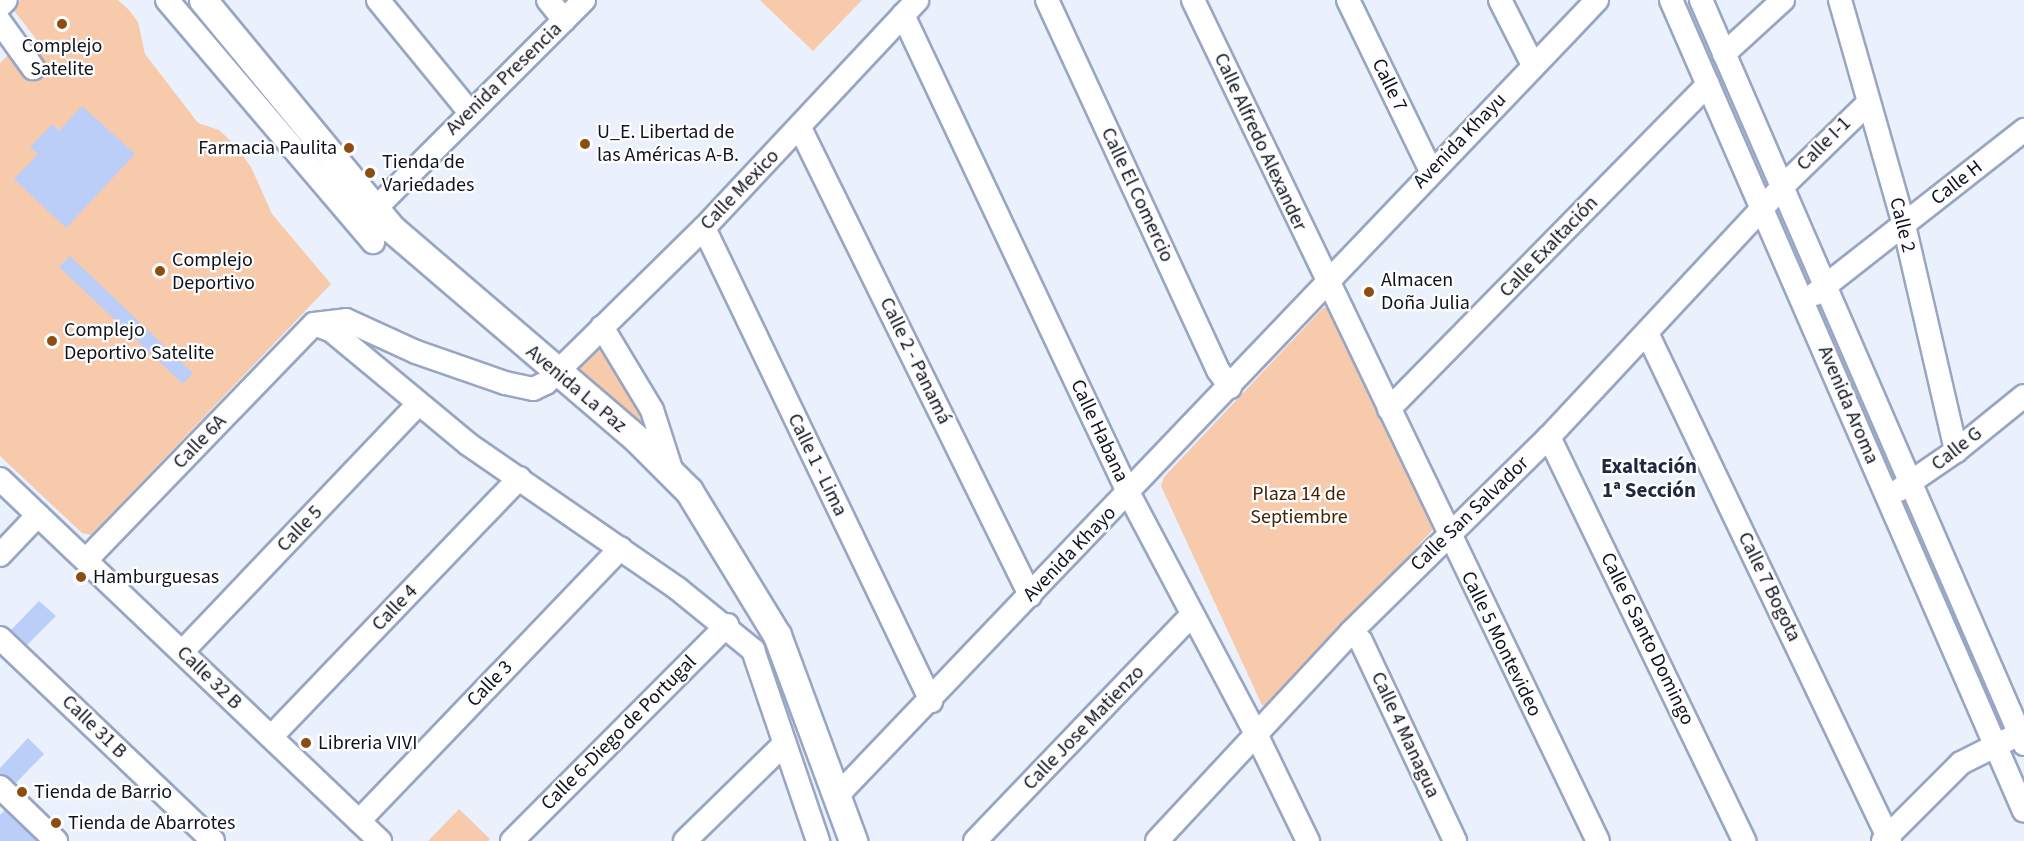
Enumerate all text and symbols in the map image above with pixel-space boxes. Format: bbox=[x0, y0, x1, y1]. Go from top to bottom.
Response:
marker: Complejo Satelite bbox=[55, 17, 69, 31]
street label: Avenida Presencia bbox=[441, 17, 567, 141]
place label: Complejo Satelite bbox=[22, 34, 102, 81]
street label: Calle Alfredo Alexander bbox=[1208, 49, 1312, 235]
street label: Calle 7 bbox=[1366, 55, 1412, 115]
street label: Avenida Khayu bbox=[1408, 88, 1512, 194]
street label: Calle I-1 bbox=[1792, 112, 1856, 176]
place label: U_E. Libertad de las Américas A-B. bbox=[597, 120, 739, 167]
street label: Calle El Comercio bbox=[1095, 124, 1179, 266]
place label: Farmacia Paulita bbox=[198, 136, 337, 160]
marker: U_E. Libertad de las Américas A-B. bbox=[578, 137, 592, 151]
marker: Farmacia Paulita bbox=[342, 141, 356, 155]
street label: Calle Mexico bbox=[695, 145, 785, 235]
place label: Tienda de Variedades bbox=[382, 150, 474, 197]
street label: Calle H bbox=[1926, 155, 1988, 211]
marker: Tienda de Variedades bbox=[363, 166, 377, 180]
street label: Calle Exaltación bbox=[1495, 191, 1603, 303]
street label: Calle 2 bbox=[1884, 195, 1920, 255]
place label: Complejo Deportivo bbox=[172, 248, 255, 295]
marker: Complejo Deportivo bbox=[153, 264, 167, 278]
place label: Almacen Doña Julia bbox=[1381, 268, 1470, 315]
marker: Almacen Doña Julia bbox=[1362, 285, 1376, 299]
street label: Calle 2 - Panamá bbox=[874, 294, 956, 428]
place label: Complejo Deportivo Satelite bbox=[64, 318, 214, 365]
marker: Complejo Deportivo Satelite bbox=[45, 334, 59, 348]
street label: Avenida La Paz bbox=[521, 340, 631, 438]
street label: Avenida Aroma bbox=[1812, 342, 1884, 468]
street label: Calle Habana bbox=[1065, 376, 1133, 486]
street label: Calle 6A bbox=[168, 410, 232, 474]
street label: Calle 1 - Lima bbox=[782, 410, 852, 520]
street label: Calle G bbox=[1927, 422, 1987, 476]
street label: Calle San Salvador bbox=[1406, 452, 1534, 576]
district label: Exaltación 1ª Sección bbox=[1601, 453, 1697, 503]
park label: Plaza 14 de Septiembre bbox=[1250, 482, 1348, 529]
street label: Calle 5 bbox=[272, 501, 328, 557]
street label: Avenida Khayo bbox=[1018, 501, 1122, 607]
street label: Calle 7 Bogota bbox=[1732, 528, 1806, 646]
street label: Calle 6 Santo Domingo bbox=[1595, 549, 1699, 729]
place label: Hamburguesas bbox=[93, 565, 219, 589]
street label: Calle 5 Montevideo bbox=[1455, 568, 1547, 720]
marker: Hamburguesas bbox=[74, 570, 88, 584]
street label: Calle 4 bbox=[367, 580, 423, 636]
street label: Calle 32 B bbox=[171, 641, 247, 715]
street label: Calle 6-Diego de Portugal bbox=[536, 650, 702, 816]
street label: Calle 3 bbox=[462, 656, 518, 712]
street label: Calle Jose Matienzo bbox=[1018, 661, 1150, 795]
street label: Calle 4 Managua bbox=[1365, 668, 1445, 802]
street label: Calle 31 B bbox=[56, 690, 132, 764]
place label: Libreria VIVI bbox=[318, 731, 417, 755]
marker: Libreria VIVI bbox=[299, 736, 313, 750]
place label: Tienda de Barrio bbox=[34, 780, 172, 804]
marker: Tienda de Barrio bbox=[15, 785, 29, 799]
place label: Tienda de Abarrotes bbox=[68, 811, 235, 835]
marker: Tienda de Abarrotes bbox=[49, 816, 63, 830]

